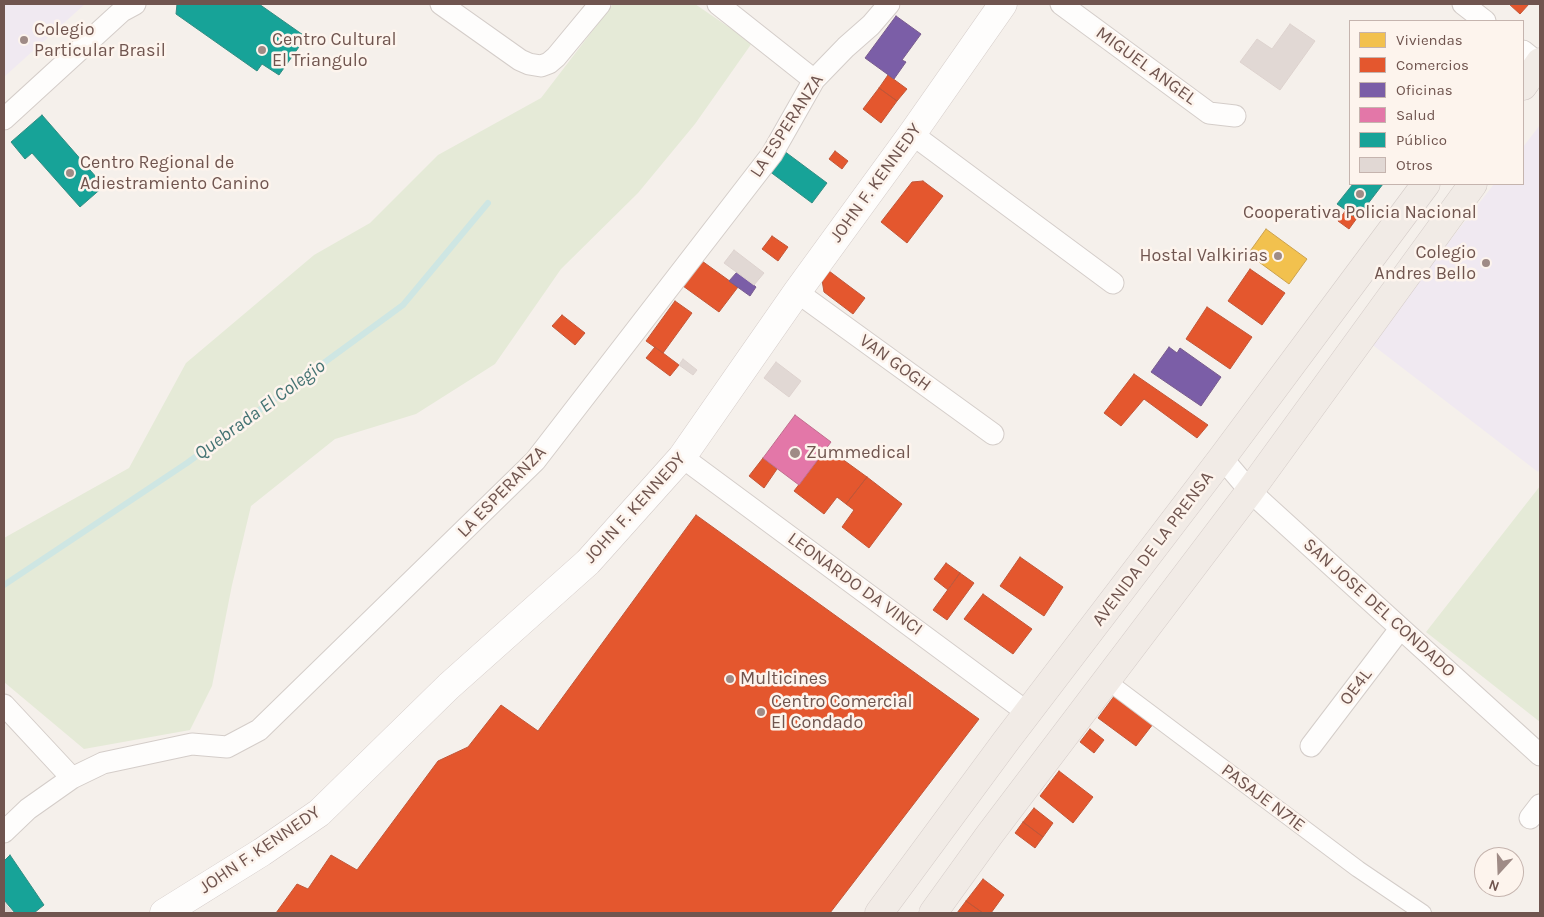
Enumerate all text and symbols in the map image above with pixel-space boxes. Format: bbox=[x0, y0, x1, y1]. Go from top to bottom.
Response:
place label: Colegio Particular Brasil bbox=[34, 19, 166, 62]
legend bbox=[1349, 20, 1524, 185]
street label: MIGUEL ANGEL bbox=[1091, 22, 1201, 110]
place label: Centro Cultural El Triangulo bbox=[272, 29, 397, 72]
text: Viviendas bbox=[1396, 31, 1463, 49]
marker: Colegio Particular Brasil bbox=[18, 34, 30, 46]
marker: Centro Cultural El Triangulo bbox=[256, 44, 268, 56]
text: Comercios bbox=[1396, 56, 1469, 74]
street label: LA ESPERANZA bbox=[746, 70, 828, 182]
text: Oficinas bbox=[1396, 81, 1453, 99]
text: Salud bbox=[1396, 106, 1436, 124]
street label: JOHN F. KENNEDY bbox=[826, 119, 926, 247]
text: Público bbox=[1396, 131, 1447, 149]
place label: Centro Regional de Adiestramiento Canino bbox=[80, 152, 269, 194]
text: Otros bbox=[1396, 156, 1433, 174]
marker: Centro Regional de Adiestramiento Canino bbox=[64, 167, 76, 179]
marker: Cooperativa Policia Nacional bbox=[1354, 188, 1366, 200]
place label: Cooperativa Policia Nacional bbox=[1243, 202, 1477, 224]
place label: Colegio Andres Bello bbox=[1374, 242, 1476, 284]
place label: Hostal Valkirias bbox=[1139, 245, 1268, 267]
marker: Hostal Valkirias bbox=[1272, 250, 1284, 262]
marker: Colegio Andres Bello bbox=[1480, 257, 1492, 269]
street label: VAN GOGH bbox=[855, 330, 935, 396]
water label: Quebrada El Colegio bbox=[190, 355, 330, 465]
street label: LA ESPERANZA bbox=[453, 442, 551, 542]
place label: Zummedical bbox=[806, 442, 911, 464]
marker: Zummedical bbox=[788, 446, 802, 460]
street label: JOHN F. KENNEDY bbox=[580, 448, 690, 568]
street label: AVENIDA DE LA PRENSA bbox=[1088, 467, 1218, 631]
street label: LEONARDO DA VINCI bbox=[783, 528, 927, 640]
street label: SAN JOSE DEL CONDADO bbox=[1298, 534, 1460, 682]
street label: OE4L bbox=[1335, 664, 1377, 710]
place label: Multicines bbox=[740, 668, 828, 690]
marker: Multicines bbox=[724, 673, 736, 685]
place label: Centro Comercial El Condado bbox=[771, 691, 913, 734]
marker: Centro Comercial El Condado bbox=[755, 706, 767, 718]
street label: PASAJE N71E bbox=[1217, 759, 1309, 837]
street label: JOHN F. KENNEDY bbox=[195, 801, 325, 899]
north arrow bbox=[1474, 847, 1524, 897]
text: N bbox=[1486, 876, 1502, 895]

